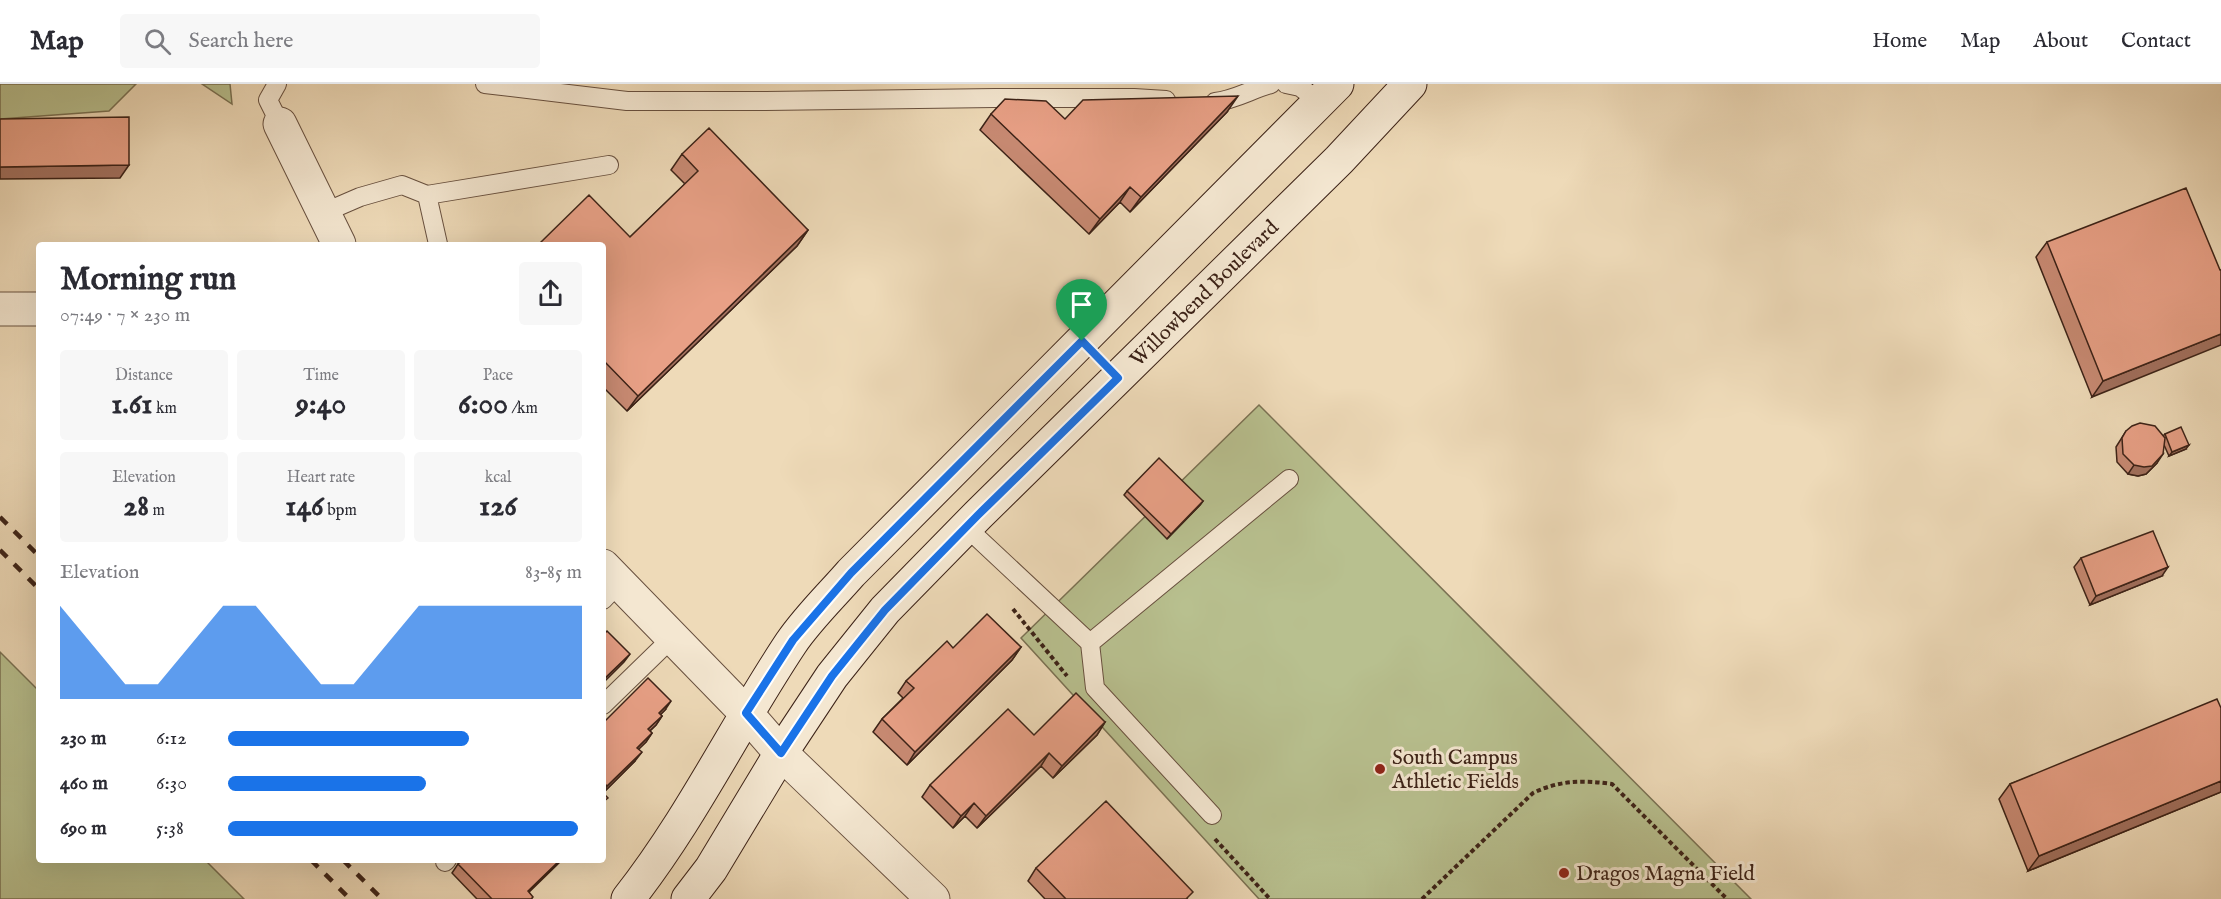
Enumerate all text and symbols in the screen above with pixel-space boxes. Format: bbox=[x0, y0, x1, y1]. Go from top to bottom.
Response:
search box bbox=[120, 14, 540, 68]
text: Map bbox=[30, 24, 84, 59]
icon: search bbox=[141, 25, 174, 58]
text: Search here bbox=[189, 27, 293, 55]
text: Home bbox=[1872, 28, 1927, 55]
text: Map bbox=[1960, 28, 2000, 55]
text: About bbox=[2033, 28, 2088, 55]
text: Contact bbox=[2121, 28, 2191, 55]
street label: Willowbend Boulevard bbox=[1125, 214, 1286, 373]
text: Morning run bbox=[60, 259, 236, 301]
button: share bbox=[519, 262, 582, 325]
pin bbox=[1056, 279, 1107, 341]
icon: arrive bbox=[1065, 288, 1098, 321]
text: 07:49 · 7 × 230 m bbox=[60, 303, 190, 328]
text: Distance bbox=[115, 366, 173, 386]
text: Time bbox=[303, 366, 339, 386]
text: Pace bbox=[483, 366, 513, 386]
text: 1.61 bbox=[111, 386, 152, 424]
text: 9:40 bbox=[296, 386, 346, 424]
text: 6:00 bbox=[458, 386, 508, 424]
text: km bbox=[152, 399, 177, 419]
text: /km bbox=[508, 399, 538, 419]
text: Elevation bbox=[112, 468, 176, 488]
text: Heart rate bbox=[287, 468, 355, 488]
text: kcal bbox=[485, 468, 511, 488]
text: 28 bbox=[123, 488, 149, 526]
text: 146 bbox=[285, 488, 324, 526]
text: 126 bbox=[479, 488, 517, 526]
text: m bbox=[149, 501, 165, 521]
text: bpm bbox=[324, 501, 357, 521]
text: Elevation bbox=[60, 560, 139, 585]
text: 83–85 m bbox=[525, 560, 582, 585]
text: 230 m bbox=[60, 726, 107, 751]
text: 6:12 bbox=[156, 726, 187, 751]
place label: South Campus Athletic Fields bbox=[1391, 745, 1519, 796]
marker: South Campus Athletic Fields bbox=[1373, 762, 1387, 776]
text: 460 m bbox=[60, 771, 108, 796]
text: 6:30 bbox=[156, 771, 187, 796]
text: 690 m bbox=[60, 816, 107, 841]
text: 5:38 bbox=[156, 816, 184, 841]
place label: Dragos Magna Field bbox=[1576, 861, 1755, 888]
marker: Dragos Magna Field bbox=[1557, 866, 1571, 880]

